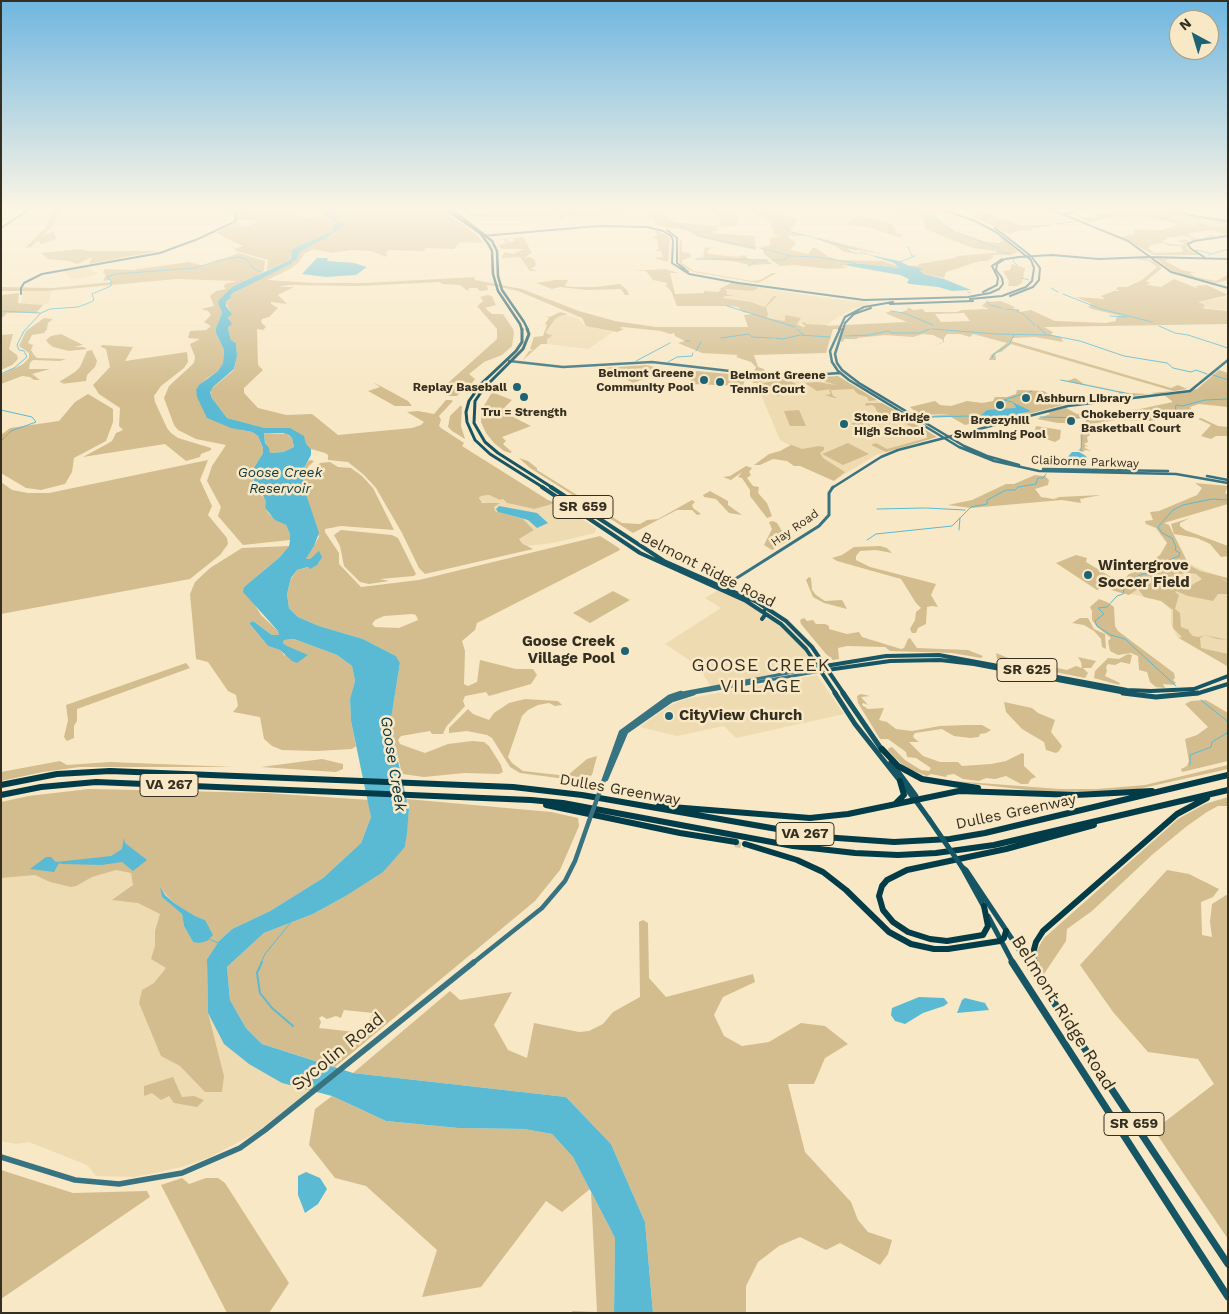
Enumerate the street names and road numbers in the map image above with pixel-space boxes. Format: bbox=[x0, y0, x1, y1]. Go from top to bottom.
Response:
street label: Claiborne Parkway bbox=[1031, 453, 1139, 471]
road number: SR 659 bbox=[553, 496, 613, 518]
street label: Hay Road bbox=[768, 506, 822, 550]
street label: Belmont Ridge Road bbox=[638, 528, 778, 612]
road number: SR 625 bbox=[997, 658, 1057, 682]
street label: Dulles Greenway bbox=[558, 771, 682, 809]
road number: VA 267 bbox=[140, 774, 198, 796]
street label: Dulles Greenway bbox=[954, 790, 1078, 834]
road number: VA 267 bbox=[776, 822, 834, 846]
street label: Belmont Ridge Road bbox=[1007, 932, 1119, 1094]
street label: Sycolin Road bbox=[287, 1008, 389, 1096]
road number: SR 659 bbox=[1104, 1112, 1164, 1136]

